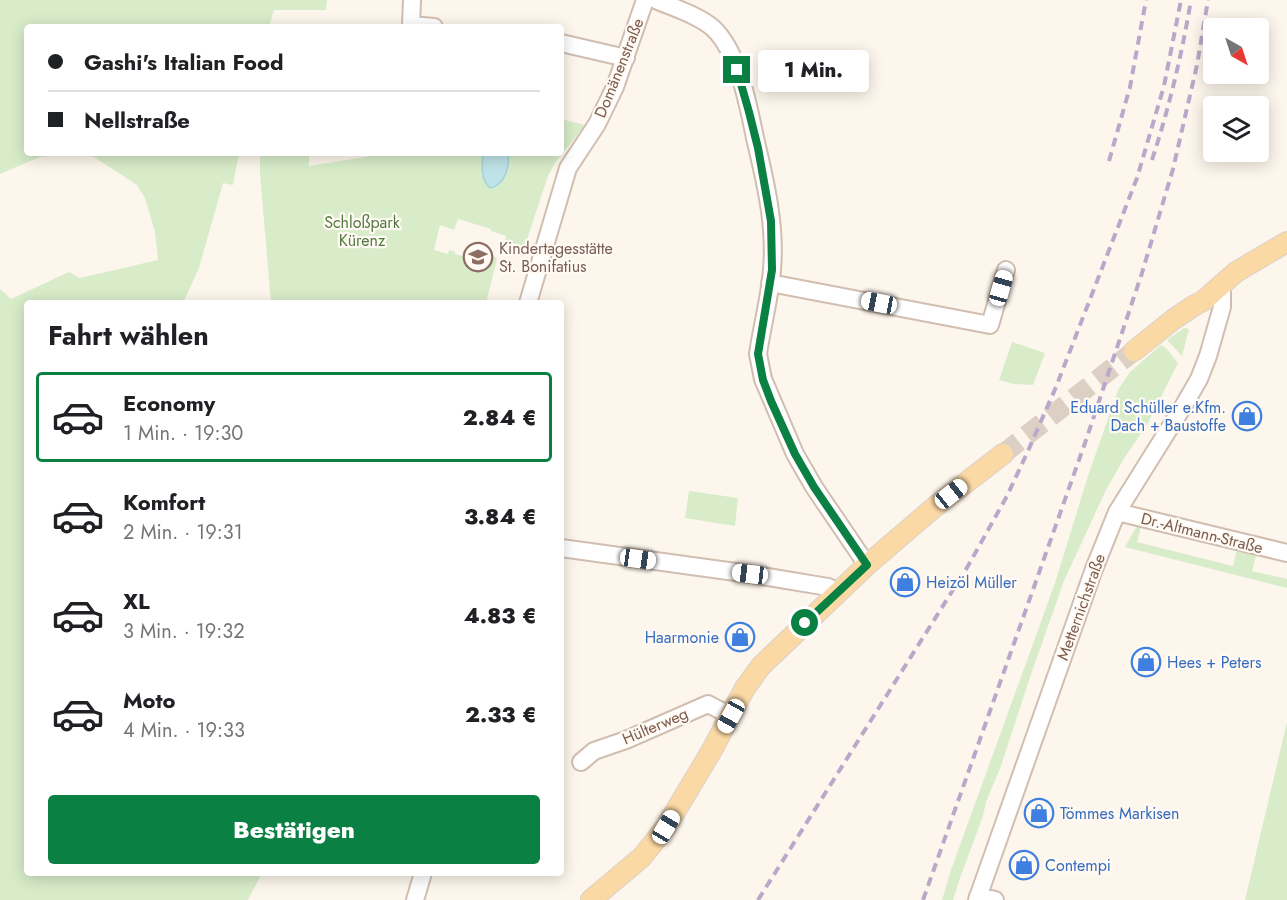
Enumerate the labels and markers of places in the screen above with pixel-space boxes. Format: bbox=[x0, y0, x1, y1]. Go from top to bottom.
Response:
place label: Kindertagesstätte St. Bonifatius bbox=[499, 237, 613, 278]
school or university icon: Kindertagesstätte St. Bonifatius bbox=[462, 241, 494, 273]
place label: Eduard Schüller e.Kfm. Dach + Baustoffe bbox=[1070, 396, 1226, 437]
shop icon: Eduard Schüller e.Kfm. Dach + Baustoffe bbox=[1231, 400, 1263, 432]
shop icon: Heizöl Müller bbox=[889, 566, 921, 598]
place label: Heizöl Müller bbox=[926, 571, 1017, 594]
shop icon: Haarmonie bbox=[724, 621, 756, 653]
place label: Haarmonie bbox=[645, 626, 719, 649]
shop icon: Hees + Peters bbox=[1130, 646, 1162, 678]
place label: Hees + Peters bbox=[1167, 651, 1261, 674]
shop icon: Tömmes Markisen bbox=[1023, 797, 1055, 829]
place label: Tömmes Markisen bbox=[1060, 802, 1179, 825]
shop icon: Contempi bbox=[1008, 849, 1040, 881]
place label: Contempi bbox=[1045, 854, 1111, 877]

